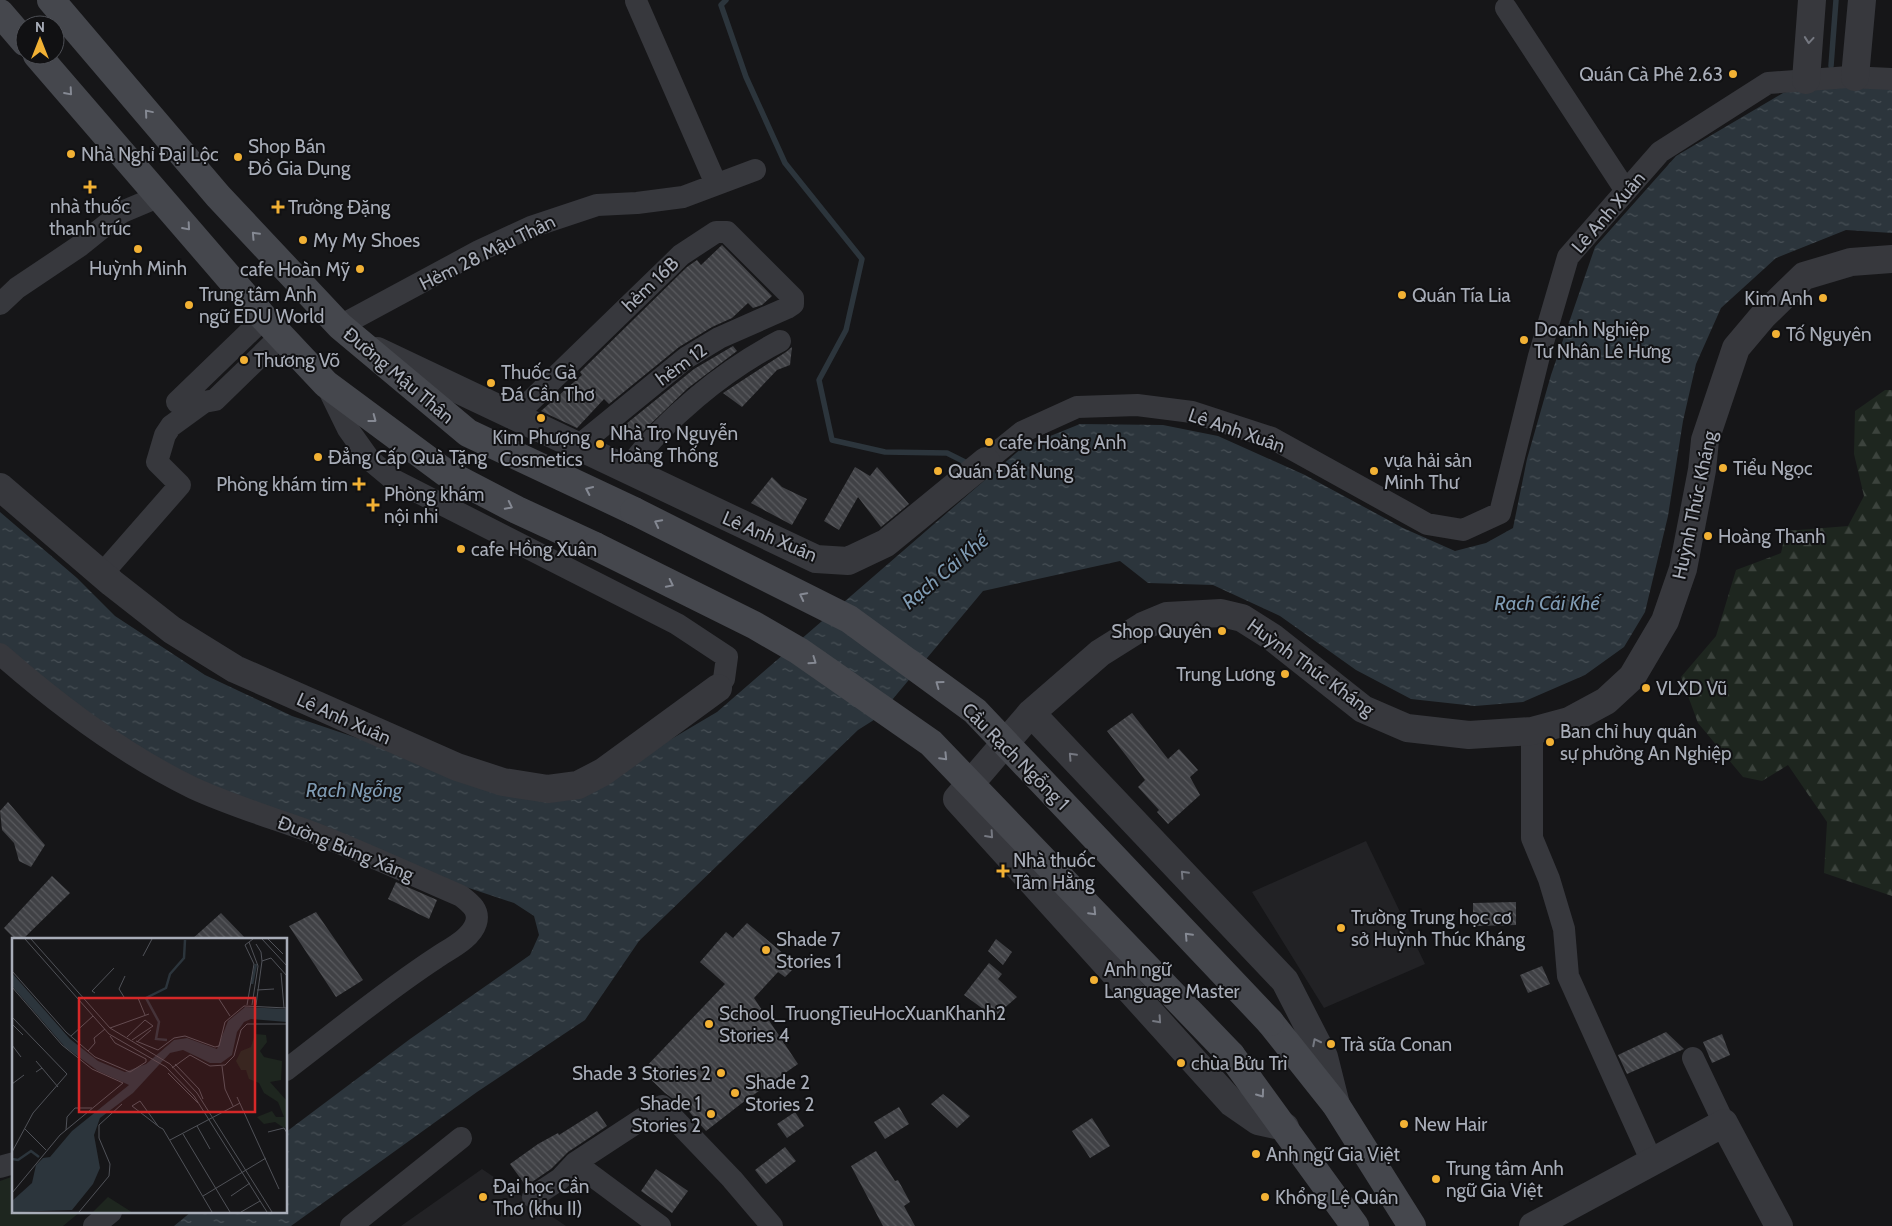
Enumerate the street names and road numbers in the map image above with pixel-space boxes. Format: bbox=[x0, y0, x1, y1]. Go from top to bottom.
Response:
street label: Lê Anh Xuân bbox=[1567, 167, 1650, 258]
street label: Hẻm 28 Mậu Thân bbox=[416, 210, 559, 295]
street label: hẻm 16B bbox=[617, 252, 683, 317]
street label: Đường Mậu Thân bbox=[339, 322, 459, 428]
street label: hẻm 12 bbox=[651, 338, 711, 390]
street label: Lê Anh Xuân bbox=[1185, 403, 1288, 458]
street label: Huỳnh Thúc Kháng bbox=[1668, 428, 1722, 582]
street label: Lê Anh Xuân bbox=[719, 506, 821, 567]
street label: Huỳnh Thúc Kháng bbox=[1243, 614, 1379, 722]
street label: Lê Anh Xuân bbox=[293, 687, 394, 749]
street label: Cầu Rạch Ngỗng 1 bbox=[957, 698, 1074, 815]
street label: Đường Búng Xáng bbox=[274, 811, 418, 886]

